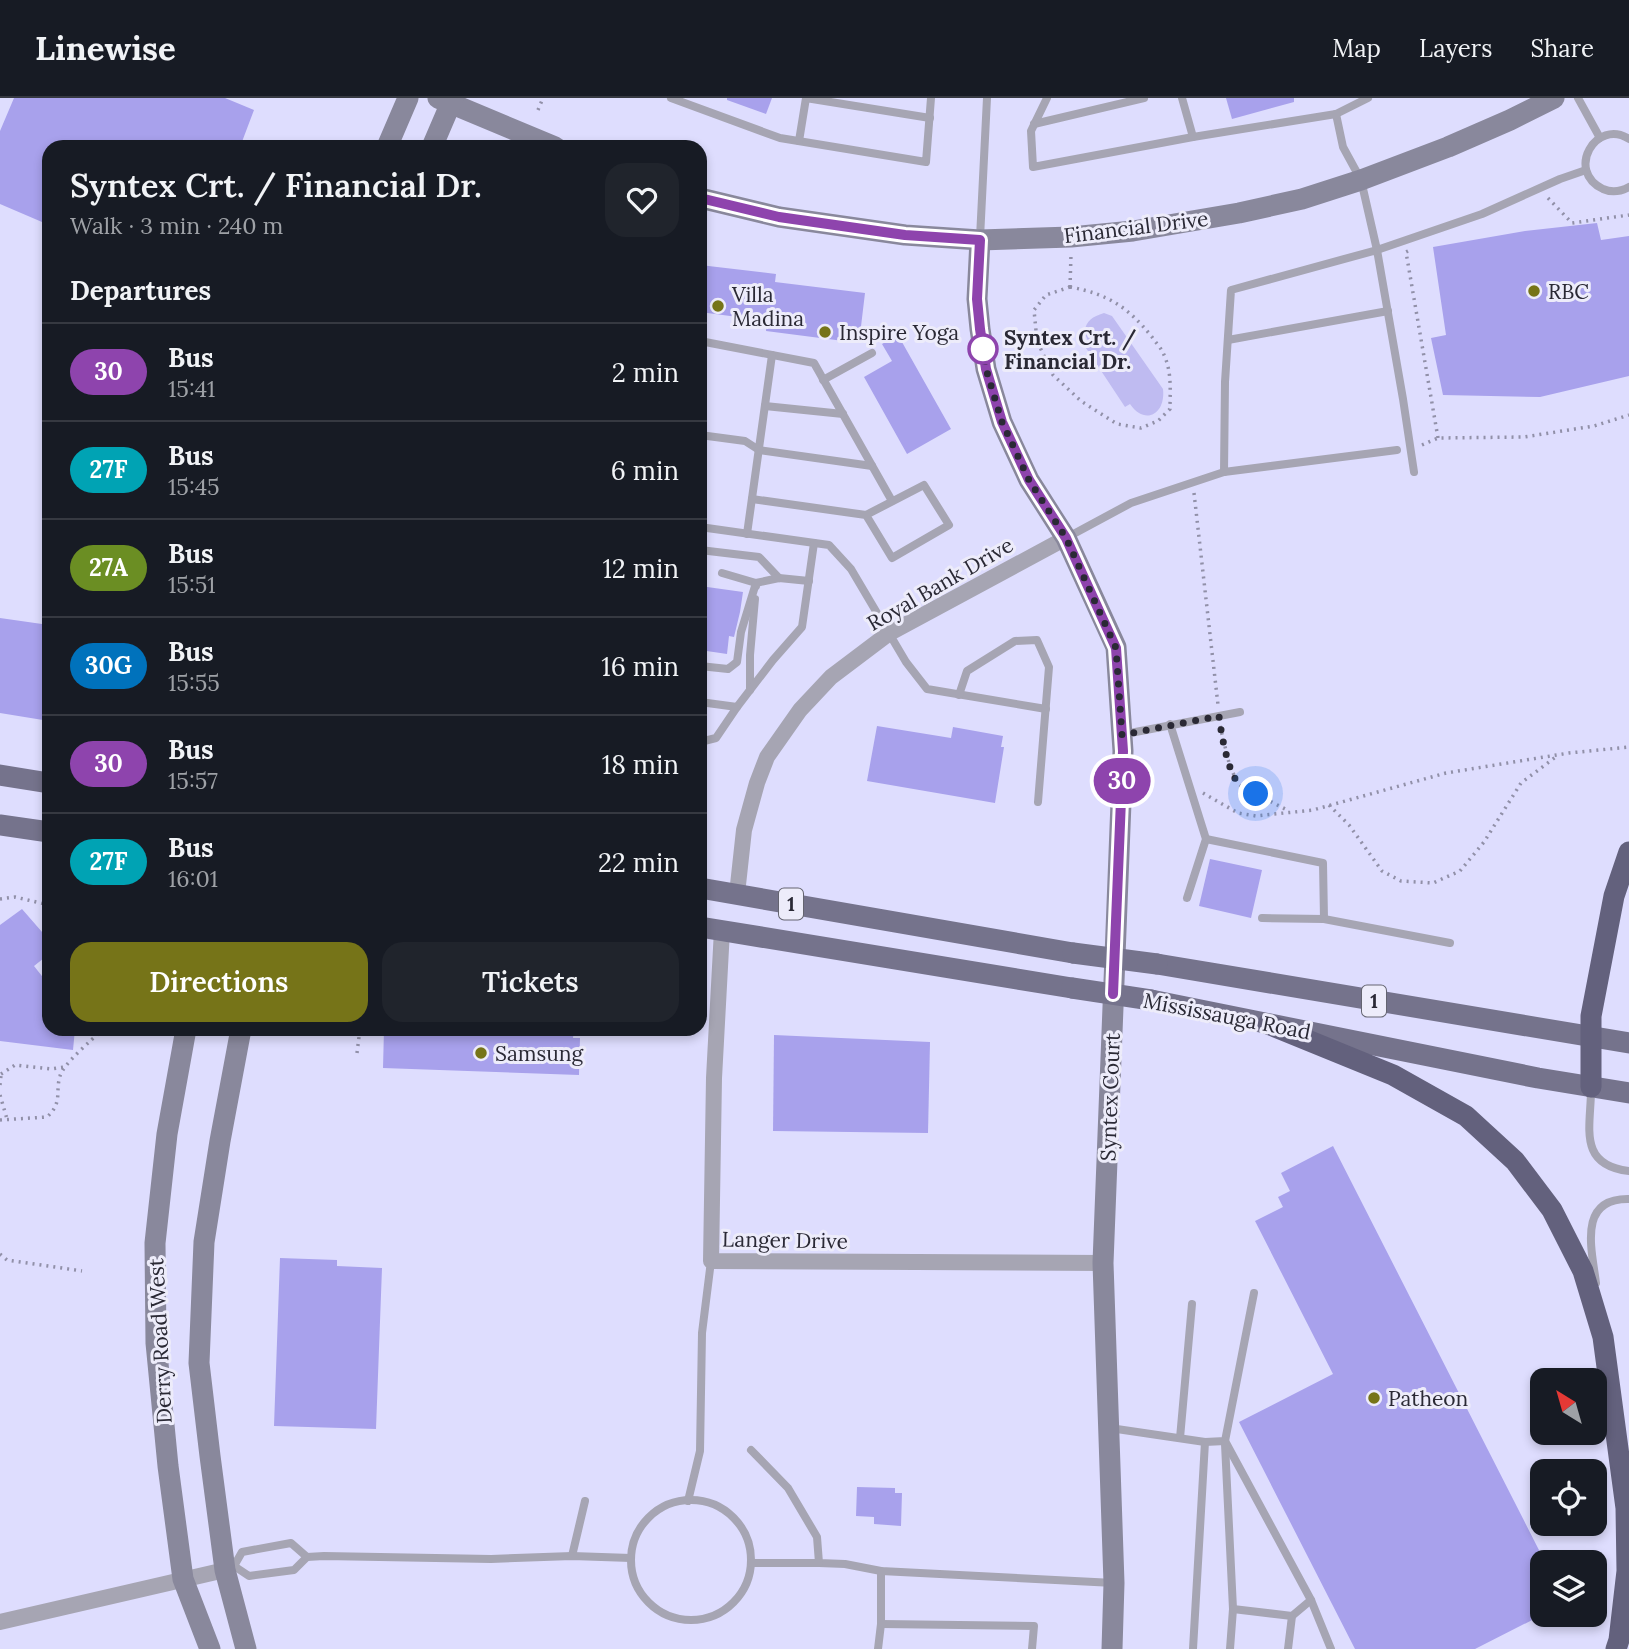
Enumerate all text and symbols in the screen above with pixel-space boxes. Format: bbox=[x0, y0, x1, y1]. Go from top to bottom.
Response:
text: Linewise bbox=[35, 27, 176, 69]
text: Map bbox=[1332, 33, 1381, 64]
text: Layers bbox=[1419, 33, 1492, 64]
text: Share bbox=[1530, 33, 1594, 64]
button: heart bbox=[605, 163, 679, 237]
text: Syntex Crt. / Financial Dr. bbox=[70, 164, 482, 206]
street label: Financial Drive bbox=[1062, 205, 1210, 249]
text: Walk · 3 min · 240 m bbox=[70, 211, 283, 240]
text: Departures bbox=[70, 274, 211, 307]
place label: RBC bbox=[1548, 278, 1589, 305]
place label: Villa Madina bbox=[731, 281, 804, 332]
marker: RBC bbox=[1526, 283, 1542, 299]
marker: Villa Madina bbox=[710, 298, 726, 314]
place label: Inspire Yoga bbox=[839, 319, 959, 346]
marker: Inspire Yoga bbox=[817, 324, 833, 340]
place label: Syntex Crt. / Financial Dr. bbox=[1004, 324, 1137, 375]
marker: Syntex Crt. / Financial Dr. bbox=[968, 334, 998, 364]
text: Bus bbox=[168, 341, 214, 374]
text: 30 bbox=[94, 356, 123, 387]
text: 2 min bbox=[612, 356, 679, 389]
text: 15:41 bbox=[168, 374, 216, 403]
text: Bus bbox=[168, 439, 214, 472]
text: 27F bbox=[90, 454, 127, 485]
text: 6 min bbox=[611, 454, 679, 487]
text: 15:45 bbox=[168, 472, 220, 501]
street label: Royal Bank Drive bbox=[862, 531, 1018, 637]
text: Bus bbox=[168, 537, 214, 570]
text: 27A bbox=[89, 552, 128, 583]
text: 12 min bbox=[602, 552, 679, 585]
text: 15:51 bbox=[168, 570, 216, 599]
text: Bus bbox=[168, 635, 214, 668]
text: 30G bbox=[85, 650, 132, 681]
text: 16 min bbox=[601, 650, 679, 683]
text: 15:55 bbox=[168, 668, 220, 697]
text: Bus bbox=[168, 733, 214, 766]
text: 30 bbox=[94, 748, 123, 779]
text: 18 min bbox=[602, 748, 679, 781]
line badge: 30 bbox=[1090, 758, 1154, 804]
text: 30 bbox=[1108, 765, 1136, 796]
text: 15:57 bbox=[168, 766, 218, 795]
your location bbox=[1238, 776, 1273, 811]
text: Bus bbox=[168, 831, 214, 864]
text: 27F bbox=[90, 846, 127, 877]
text: 22 min bbox=[598, 846, 679, 879]
text: 16:01 bbox=[168, 864, 218, 893]
road number: 1 bbox=[779, 888, 803, 919]
button: Directions bbox=[70, 942, 368, 1022]
button: Tickets bbox=[382, 942, 679, 1022]
road number: 1 bbox=[1362, 986, 1386, 1016]
street label: Mississauga Road bbox=[1141, 987, 1313, 1045]
street label: Syntex Court bbox=[1094, 1032, 1126, 1162]
place label: Samsung bbox=[495, 1040, 584, 1067]
marker: Samsung bbox=[473, 1045, 489, 1061]
street label: Langer Drive bbox=[722, 1225, 848, 1255]
street label: Derry Road West bbox=[142, 1257, 178, 1424]
north arrow bbox=[1530, 1368, 1606, 1446]
map controls bbox=[1530, 1368, 1607, 1627]
place label: Patheon bbox=[1388, 1385, 1469, 1412]
marker: Patheon bbox=[1366, 1390, 1382, 1406]
button: locate bbox=[1530, 1459, 1607, 1536]
button: layers bbox=[1530, 1550, 1607, 1627]

